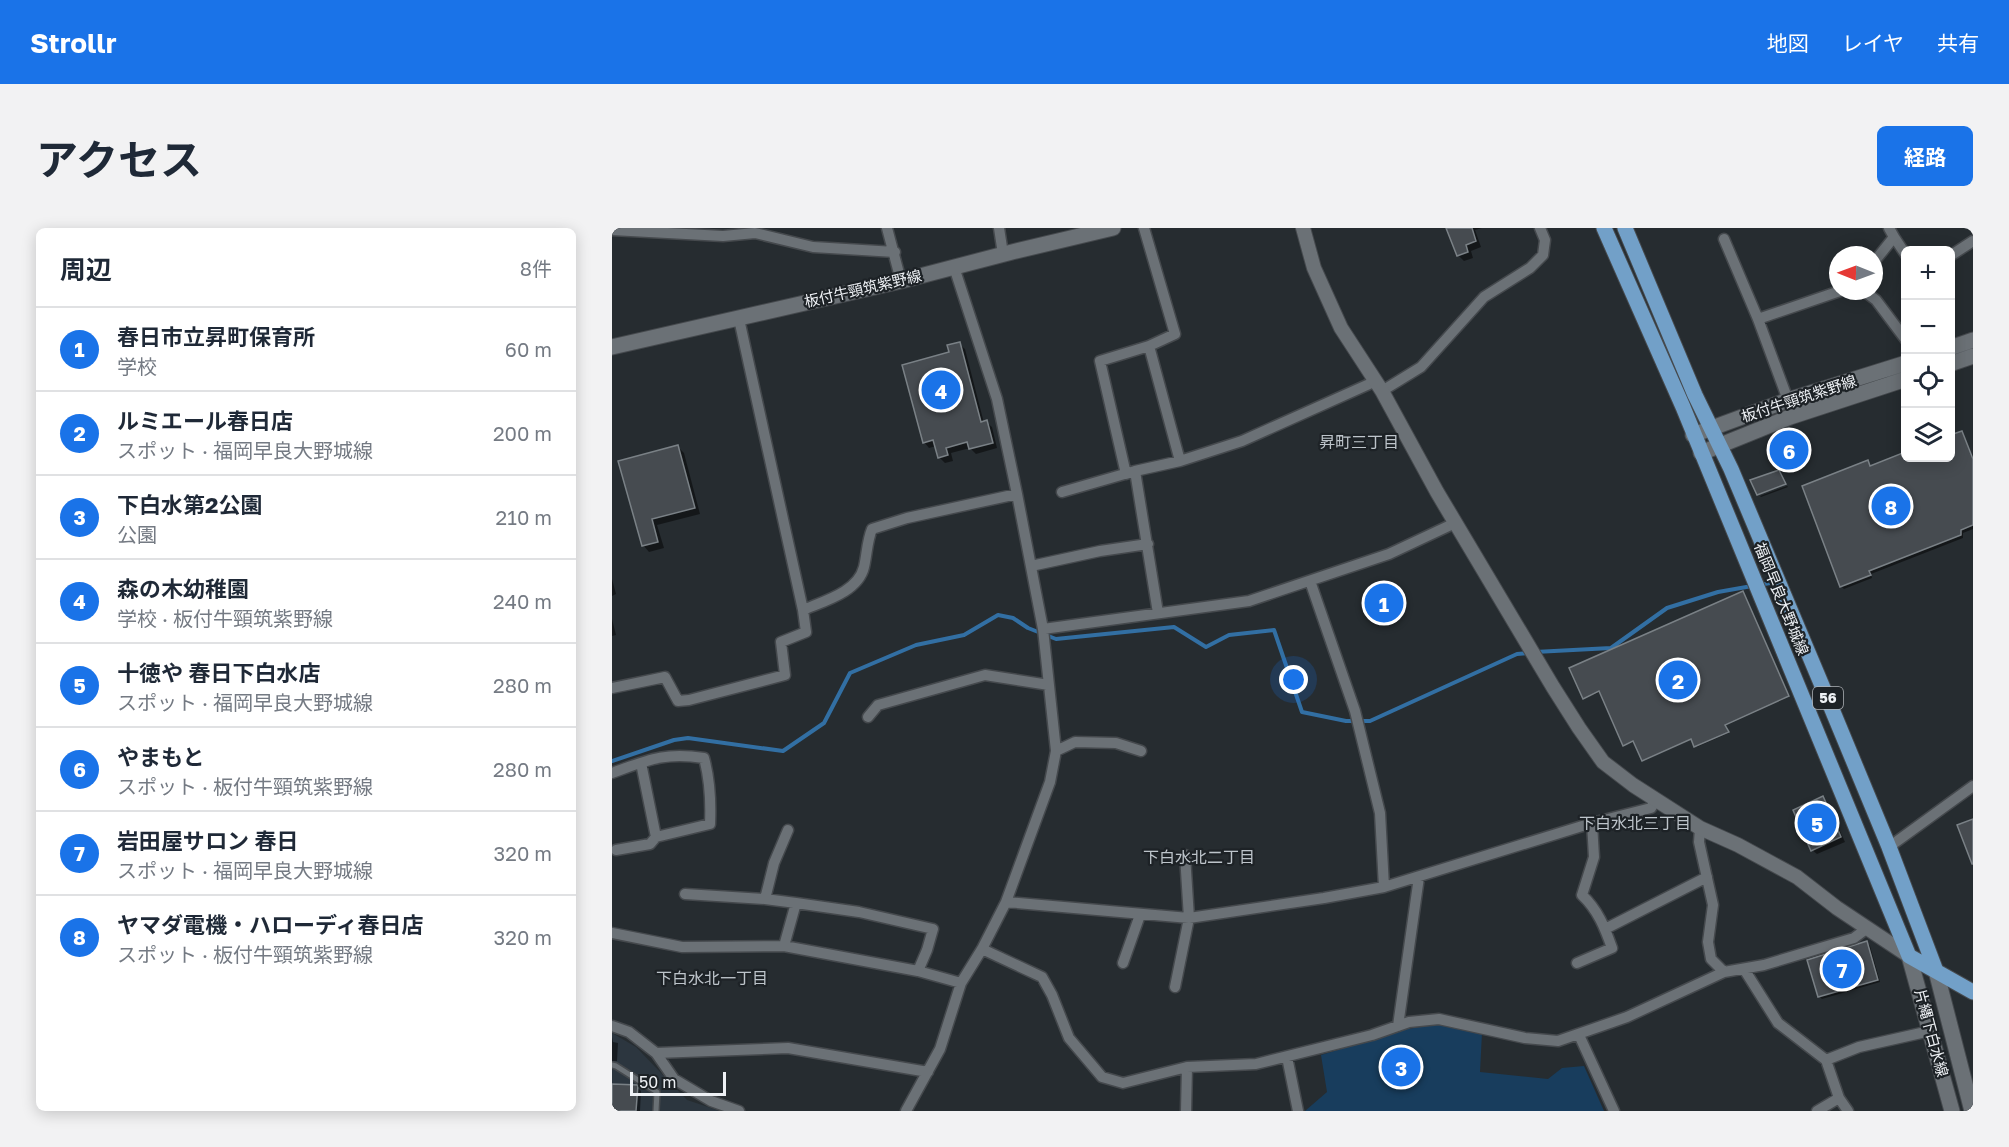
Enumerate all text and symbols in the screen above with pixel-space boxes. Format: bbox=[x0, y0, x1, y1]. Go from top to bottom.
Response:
text: Strollr bbox=[30, 26, 117, 59]
text: 地図 bbox=[1767, 30, 1809, 56]
text: レイヤ bbox=[1842, 30, 1904, 56]
text: 共有 bbox=[1937, 30, 1979, 56]
button: 経路 bbox=[1877, 126, 1973, 186]
text: アクセス bbox=[36, 134, 202, 184]
north arrow bbox=[1829, 246, 1883, 300]
map controls bbox=[1901, 246, 1955, 462]
button: + bbox=[1901, 246, 1955, 300]
text: 周辺 bbox=[60, 254, 112, 285]
text: 8件 bbox=[520, 256, 552, 280]
street label: 板付牛頸筑紫野線 bbox=[802, 266, 923, 310]
button: − bbox=[1901, 300, 1955, 354]
text: 春日市立昇町保育所 bbox=[117, 323, 315, 350]
text: 1 bbox=[74, 337, 85, 361]
text: 60 m bbox=[505, 337, 552, 361]
text: 学校 bbox=[117, 354, 157, 378]
button: locate bbox=[1901, 354, 1955, 408]
pin: 4 bbox=[922, 368, 960, 412]
street label: 板付牛頸筑紫野線 bbox=[1739, 371, 1859, 425]
text: ルミエール春日店 bbox=[117, 407, 293, 434]
button: layers bbox=[1901, 408, 1955, 462]
text: 2 bbox=[73, 421, 86, 445]
text: 200 m bbox=[493, 421, 552, 445]
pin: 6 bbox=[1770, 428, 1808, 472]
district label: 昇町三丁目 bbox=[1319, 432, 1399, 452]
text: スポット · 福岡早良大野城線 bbox=[117, 438, 373, 462]
pin: 8 bbox=[1872, 484, 1910, 528]
text: 下白水第2公園 bbox=[117, 491, 262, 518]
text: 3 bbox=[73, 505, 86, 529]
text: 210 m bbox=[496, 505, 552, 529]
text: 公園 bbox=[117, 522, 157, 546]
street label: 福岡早良大野城線 bbox=[1751, 540, 1813, 658]
text: 森の木幼稚園 bbox=[117, 575, 249, 602]
pin: 1 bbox=[1364, 580, 1404, 626]
text: 4 bbox=[73, 589, 86, 613]
text: 240 m bbox=[493, 589, 552, 613]
text: 学校 · 板付牛頸筑紫野線 bbox=[117, 606, 333, 630]
pin: 2 bbox=[1658, 658, 1698, 702]
text: 十徳や 春日下白水店 bbox=[117, 659, 321, 686]
your location bbox=[1279, 665, 1308, 694]
text: 5 bbox=[73, 673, 86, 697]
text: 280 m bbox=[493, 673, 552, 697]
road number: 56 bbox=[1813, 687, 1843, 709]
text: スポット · 福岡早良大野城線 bbox=[117, 690, 373, 714]
text: やまもと bbox=[117, 743, 205, 770]
text: 6 bbox=[73, 757, 86, 781]
text: 280 m bbox=[493, 757, 552, 781]
text: スポット · 板付牛頸筑紫野線 bbox=[117, 774, 373, 798]
pin: 5 bbox=[1798, 800, 1836, 846]
district label: 下白水北三丁目 bbox=[1579, 813, 1691, 833]
text: 岩田屋サロン 春日 bbox=[117, 827, 299, 854]
text: 7 bbox=[74, 841, 85, 865]
text: 320 m bbox=[494, 841, 552, 865]
district label: 下白水北二丁目 bbox=[1143, 847, 1255, 867]
text: スポット · 福岡早良大野城線 bbox=[117, 858, 373, 882]
text: ヤマダ電機・ハローディ春日店 bbox=[117, 911, 423, 938]
text: 8 bbox=[73, 925, 86, 949]
text: 320 m bbox=[494, 925, 552, 949]
text: スポット · 板付牛頸筑紫野線 bbox=[117, 942, 373, 966]
pin: 7 bbox=[1822, 946, 1862, 992]
district label: 下白水北一丁目 bbox=[656, 968, 768, 988]
street label: 片縄下白水線 bbox=[1912, 987, 1952, 1079]
pin: 3 bbox=[1382, 1044, 1420, 1090]
scale bar bbox=[630, 1069, 726, 1096]
text: 50 m bbox=[639, 1072, 676, 1092]

